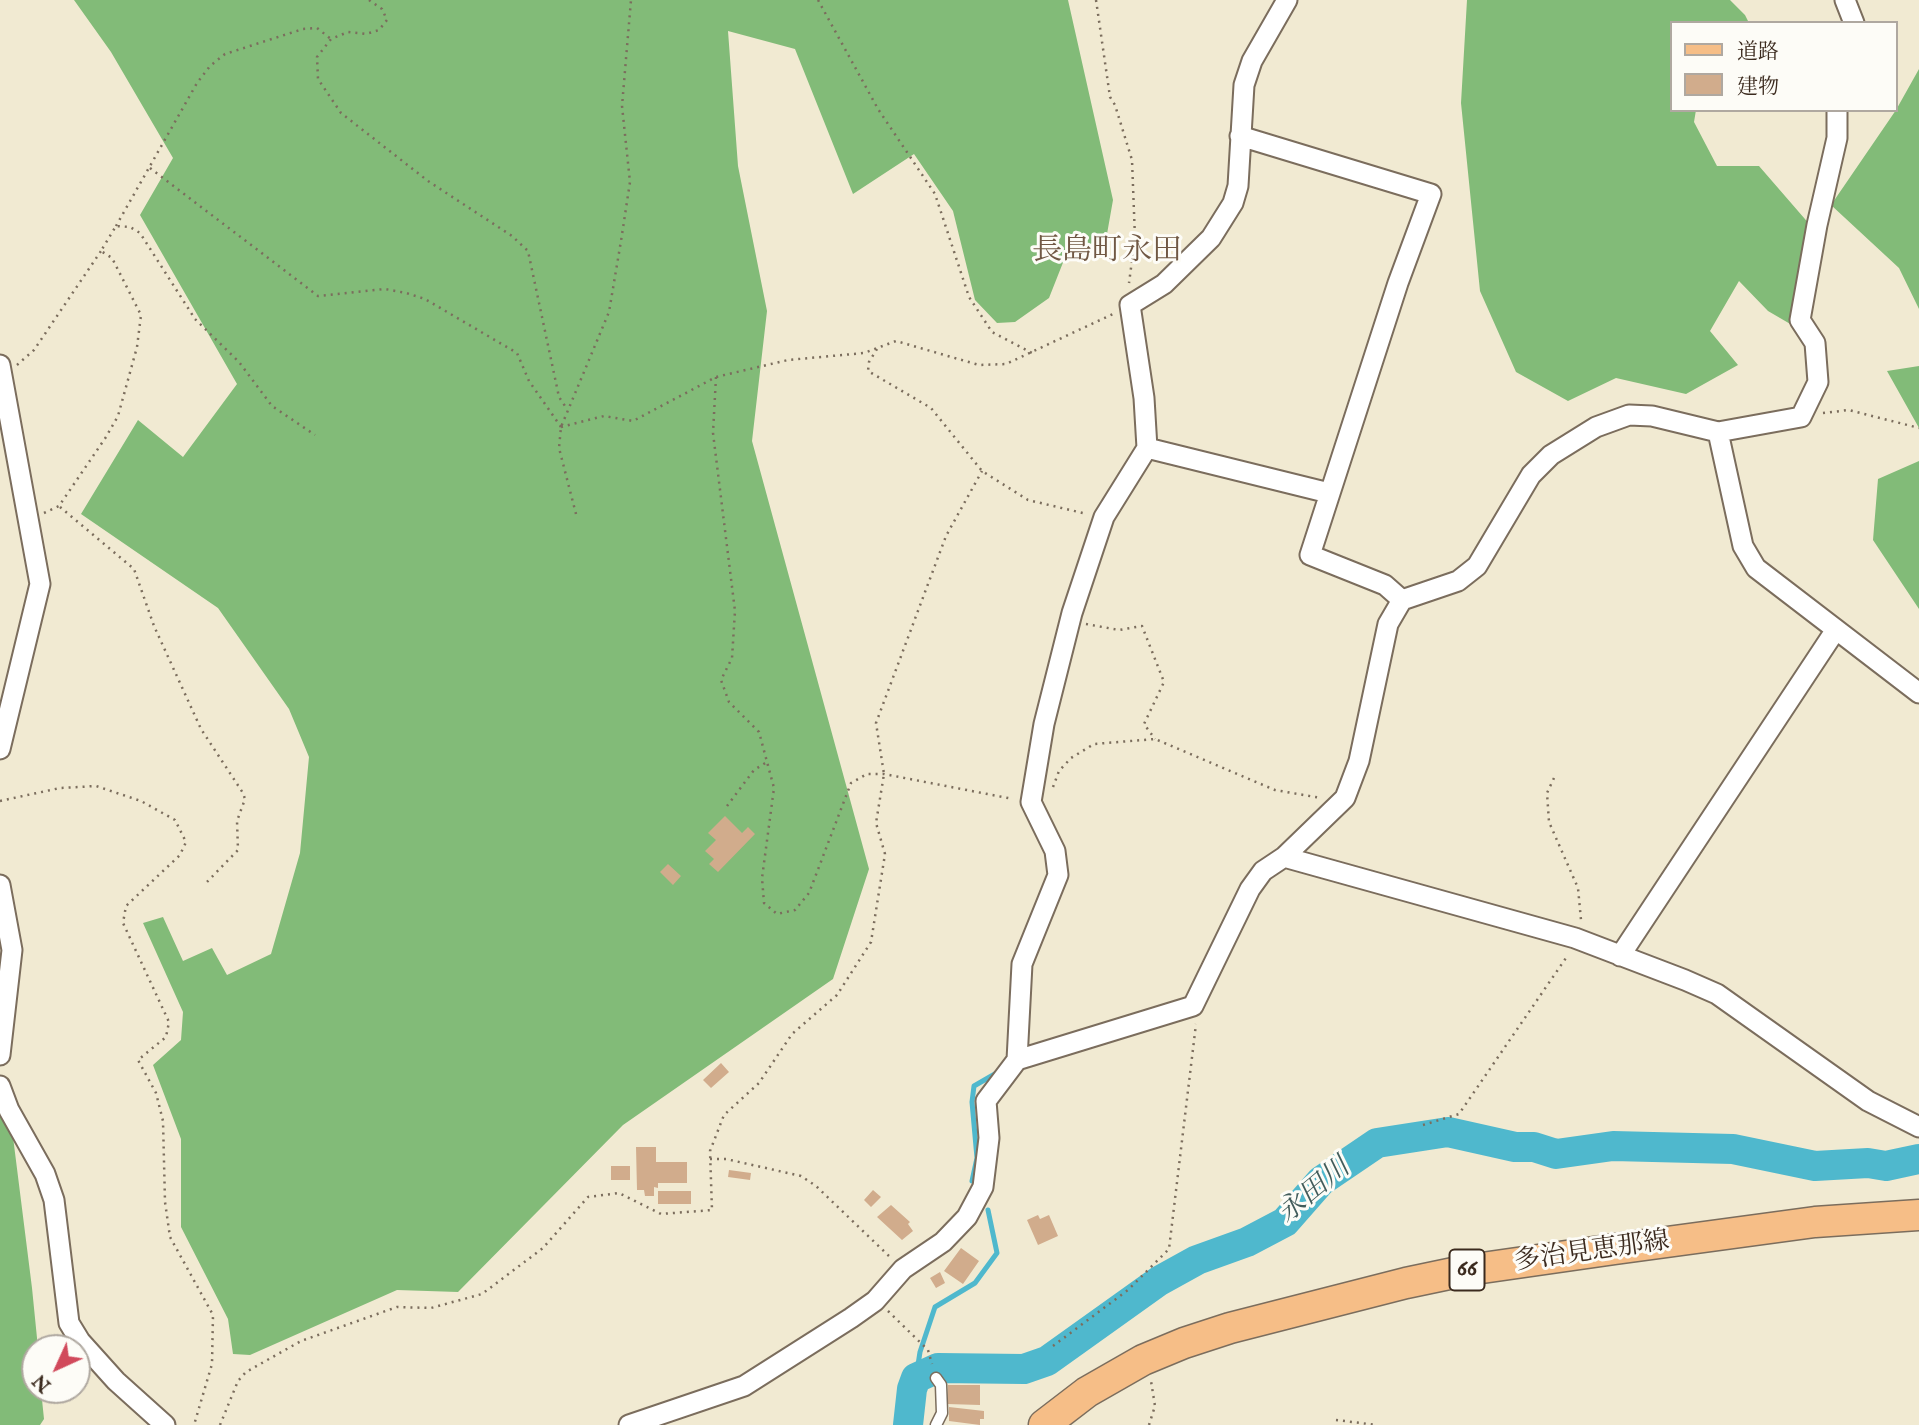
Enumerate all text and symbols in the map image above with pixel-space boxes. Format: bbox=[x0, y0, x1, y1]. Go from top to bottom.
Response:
legend bbox=[1671, 21, 1898, 112]
text: 道路 bbox=[1737, 39, 1779, 66]
text: 建物 bbox=[1737, 74, 1779, 101]
district label: 長島町永田 bbox=[1032, 235, 1182, 271]
water label: 永田川 bbox=[1272, 1152, 1358, 1232]
street label: 多治見恵那線 bbox=[1513, 1227, 1671, 1279]
road number: 66 bbox=[1450, 1250, 1484, 1290]
north arrow bbox=[21, 1334, 91, 1404]
text: N bbox=[28, 1368, 57, 1397]

